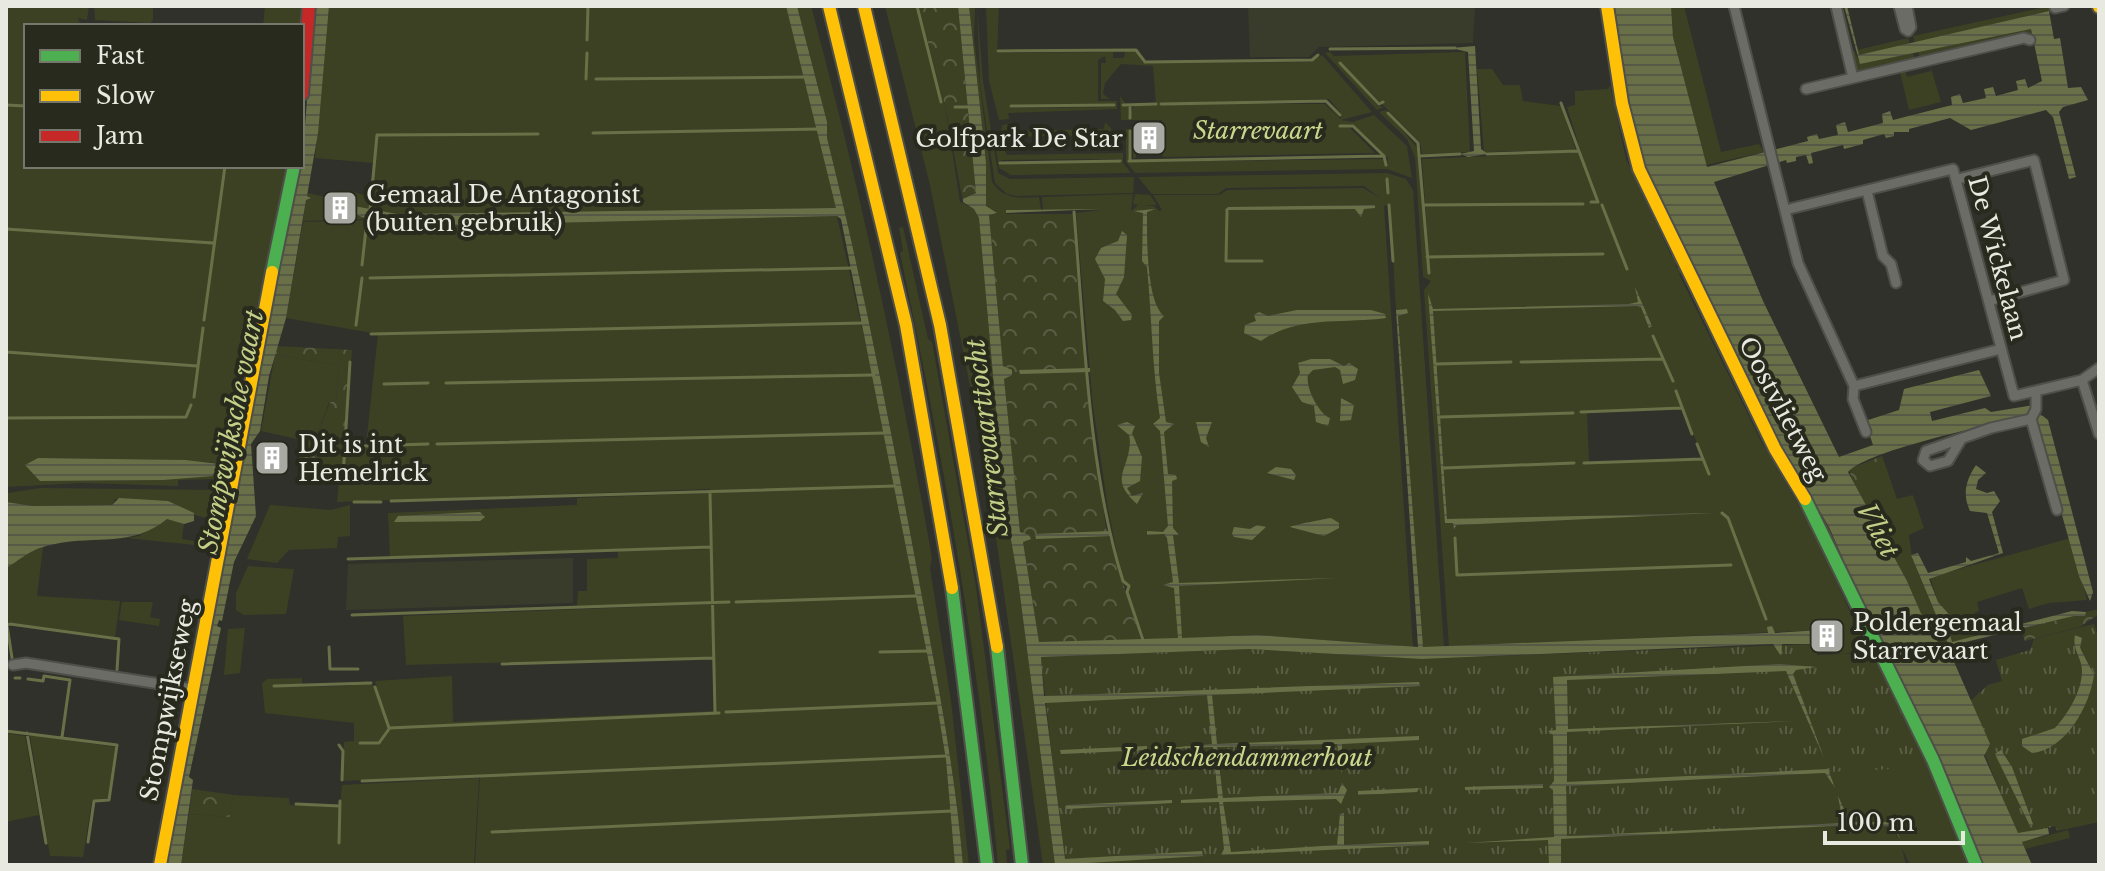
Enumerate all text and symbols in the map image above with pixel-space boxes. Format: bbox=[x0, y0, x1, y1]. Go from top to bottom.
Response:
legend bbox=[24, 24, 304, 168]
text: Fast bbox=[96, 41, 144, 70]
text: Slow bbox=[96, 81, 155, 110]
park label: Starrevaart bbox=[1193, 116, 1323, 145]
building icon: Golfpark De Star bbox=[1130, 119, 1168, 157]
text: Jam bbox=[93, 121, 144, 150]
place label: Golfpark De Star bbox=[915, 124, 1124, 153]
street label: De Wickelaan bbox=[1962, 173, 2034, 343]
place label: Gemaal De Antagonist (buiten gebruik) bbox=[366, 180, 641, 237]
building icon: Gemaal De Antagonist (buiten gebruik) bbox=[321, 189, 359, 227]
water label: Stompwijksche vaart bbox=[192, 307, 270, 557]
street label: Oostvlietweg bbox=[1733, 332, 1834, 487]
water label: Starrevaarttocht bbox=[959, 336, 1015, 539]
place label: Dit is int Hemelrick bbox=[298, 430, 428, 487]
building icon: Dit is int Hemelrick bbox=[253, 439, 291, 477]
water label: Vliet bbox=[1850, 497, 1906, 564]
street label: Stompwijkseweg bbox=[134, 596, 202, 803]
place label: Poldergemaal Starrevaart bbox=[1853, 608, 2022, 665]
building icon: Poldergemaal Starrevaart bbox=[1808, 617, 1846, 655]
park label: Leidschendammerhout bbox=[1121, 743, 1373, 772]
scale bar bbox=[1825, 795, 1963, 845]
text: 100 m bbox=[1837, 808, 1915, 837]

